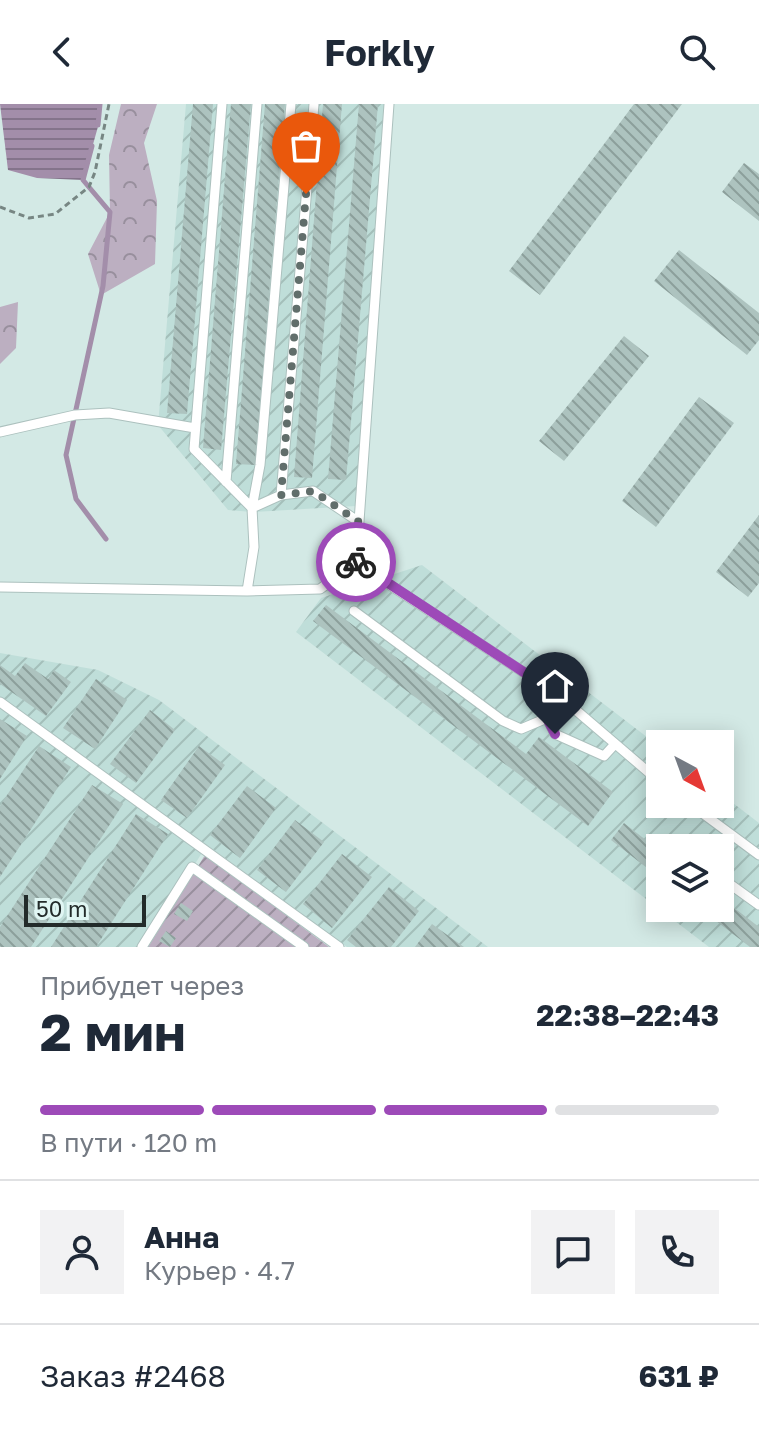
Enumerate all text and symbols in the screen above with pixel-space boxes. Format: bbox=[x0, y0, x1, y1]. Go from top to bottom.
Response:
icon: back bbox=[40, 30, 84, 74]
icon: search bbox=[675, 30, 719, 74]
text: Forkly bbox=[324, 31, 435, 74]
pin bbox=[272, 112, 340, 194]
icon: bag bbox=[284, 124, 328, 168]
courier bbox=[316, 522, 396, 602]
icon: bike bbox=[334, 540, 378, 584]
pin bbox=[521, 652, 589, 734]
icon: home bbox=[533, 664, 577, 708]
north arrow bbox=[646, 730, 734, 818]
map controls bbox=[646, 730, 734, 922]
button: layers bbox=[646, 834, 734, 922]
scale bar bbox=[24, 891, 146, 927]
text: 50 m bbox=[36, 895, 87, 922]
text: Прибудет через bbox=[40, 970, 244, 1001]
text: 22:38–22:43 bbox=[536, 997, 719, 1033]
text: 2 мин bbox=[40, 1000, 186, 1062]
text: В пути · 120 m bbox=[40, 1127, 217, 1158]
button: person bbox=[40, 1210, 124, 1294]
button: chat bbox=[531, 1210, 615, 1294]
button: phone bbox=[635, 1210, 719, 1294]
text: Анна bbox=[144, 1219, 219, 1255]
text: Курьер · 4.7 bbox=[144, 1255, 295, 1286]
text: Заказ #2468 bbox=[40, 1358, 226, 1394]
text: 631 ₽ bbox=[638, 1358, 719, 1394]

